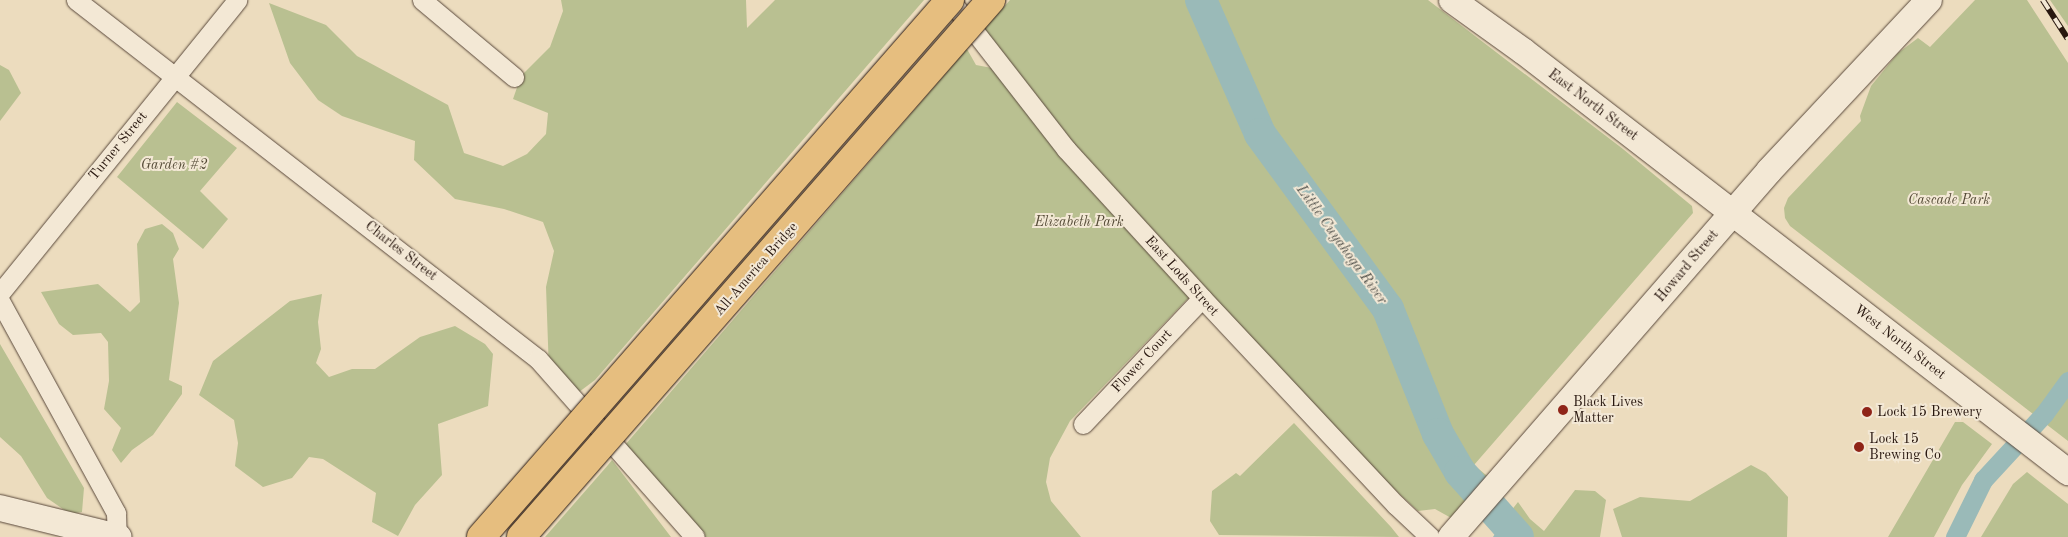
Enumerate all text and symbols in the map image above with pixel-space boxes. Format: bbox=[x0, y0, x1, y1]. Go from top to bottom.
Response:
street label: East North Street bbox=[1545, 66, 1641, 144]
street label: Turner Street bbox=[85, 108, 151, 184]
park label: Garden #2 bbox=[141, 157, 207, 173]
water label: Little Cuyahoga River bbox=[1292, 182, 1390, 308]
park label: Cascade Park bbox=[1908, 192, 1990, 208]
park label: Elizabeth Park bbox=[1034, 214, 1124, 230]
street label: Charles Street bbox=[362, 218, 440, 284]
street label: All-America Bridge bbox=[711, 219, 801, 319]
street label: Howard Street bbox=[1652, 226, 1722, 306]
street label: East Lods Street bbox=[1142, 232, 1222, 320]
street label: West North Street bbox=[1851, 301, 1949, 383]
street label: Flower Court bbox=[1108, 326, 1176, 396]
place label: Black Lives Matter bbox=[1573, 394, 1643, 427]
marker: Black Lives Matter bbox=[1557, 404, 1569, 416]
place label: Lock 15 Brewery bbox=[1877, 404, 1982, 420]
marker: Lock 15 Brewery bbox=[1861, 406, 1873, 418]
place label: Lock 15 Brewing Co bbox=[1869, 431, 1941, 464]
marker: Lock 15 Brewing Co bbox=[1853, 441, 1865, 453]

